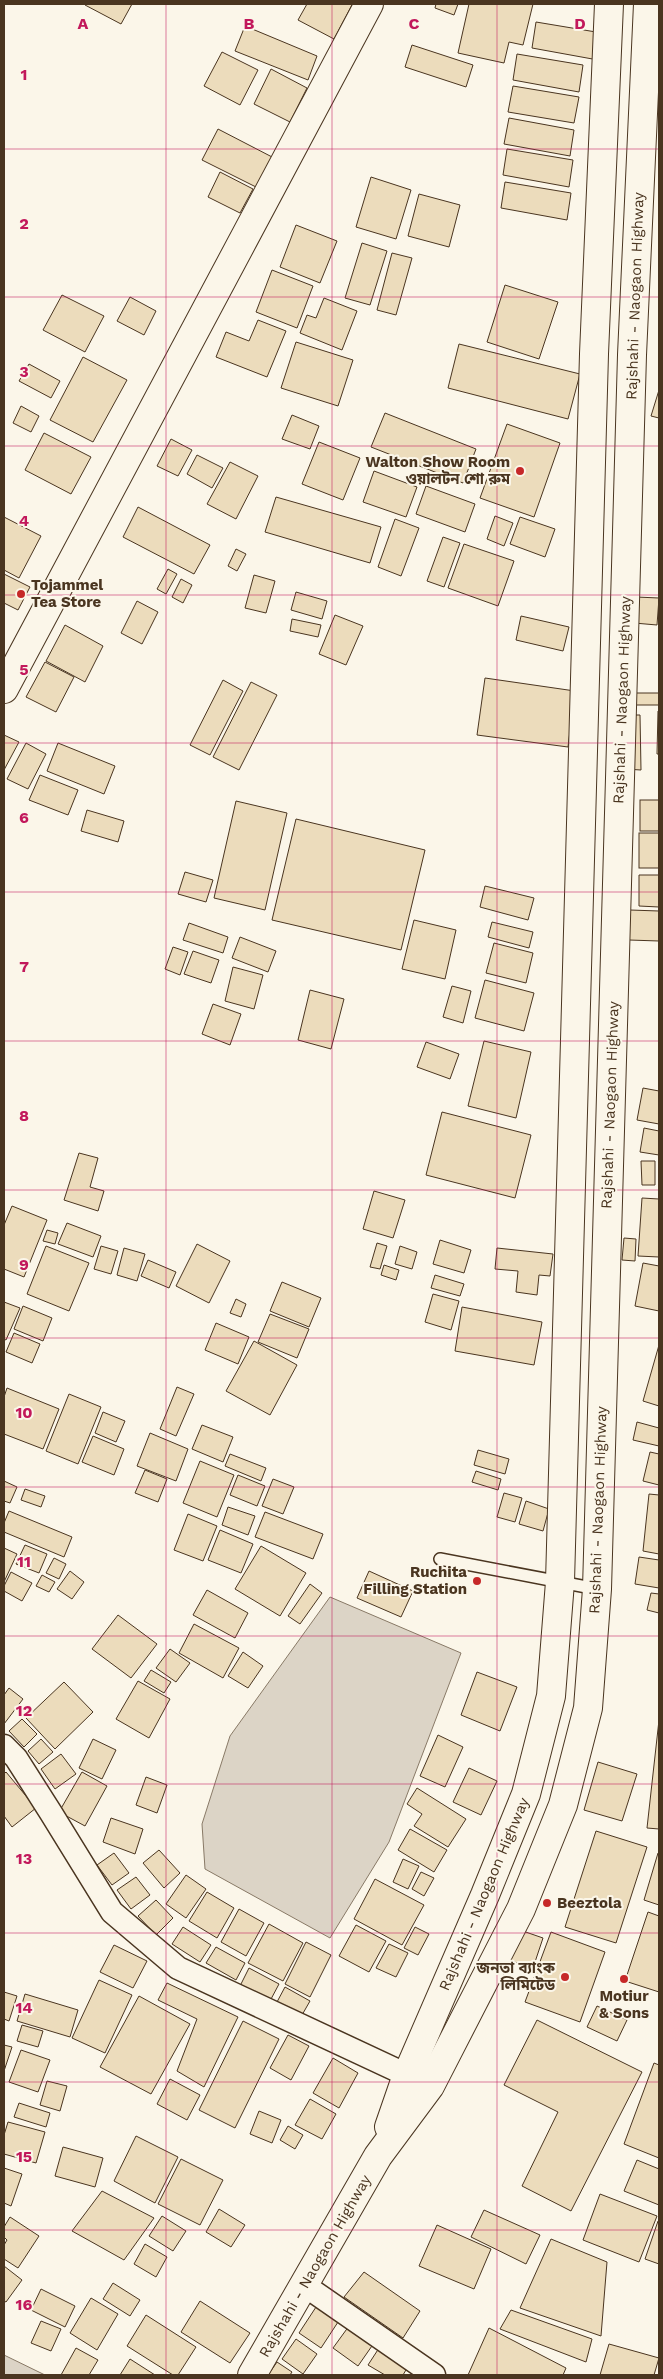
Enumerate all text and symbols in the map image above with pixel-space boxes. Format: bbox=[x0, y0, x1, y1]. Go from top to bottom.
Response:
text: A bbox=[78, 14, 89, 33]
text: B bbox=[244, 14, 255, 33]
text: C bbox=[409, 14, 420, 33]
text: D bbox=[574, 14, 586, 33]
text: 1 bbox=[21, 65, 27, 84]
street label: Rajshahi - Naogaon Highway bbox=[622, 192, 648, 400]
text: 2 bbox=[19, 214, 29, 233]
text: 3 bbox=[19, 362, 29, 381]
place label: Walton Show Room ওয়ালটন শো রুম bbox=[366, 453, 511, 488]
marker: Walton Show Room ওয়ালটন শো রুম bbox=[514, 465, 526, 477]
text: 4 bbox=[19, 511, 29, 530]
place label: Tojammel Tea Store bbox=[31, 576, 103, 611]
marker: Tojammel Tea Store bbox=[15, 588, 27, 600]
street label: Rajshahi - Naogaon Highway bbox=[609, 596, 635, 804]
text: 5 bbox=[19, 660, 29, 679]
text: 6 bbox=[19, 808, 29, 827]
text: 7 bbox=[19, 957, 29, 976]
street label: Rajshahi - Naogaon Highway bbox=[597, 1001, 623, 1209]
text: 8 bbox=[19, 1106, 29, 1125]
text: 9 bbox=[19, 1255, 29, 1274]
text: 10 bbox=[15, 1403, 33, 1422]
street label: Rajshahi - Naogaon Highway bbox=[585, 1406, 611, 1614]
text: 11 bbox=[17, 1552, 31, 1571]
place label: Ruchita Filling Station bbox=[363, 1563, 467, 1598]
marker: Ruchita Filling Station bbox=[471, 1575, 483, 1587]
text: 12 bbox=[16, 1701, 32, 1720]
street label: Rajshahi - Naogaon Highway bbox=[435, 1795, 533, 1993]
text: 13 bbox=[16, 1849, 32, 1868]
place label: Beeztola bbox=[557, 1894, 622, 1912]
marker: Beeztola bbox=[541, 1897, 553, 1909]
place label: জনতা ব্যাংক লিমিটেড bbox=[476, 1959, 556, 1994]
marker: জনতা ব্যাংক লিমিটেড bbox=[559, 1971, 571, 1983]
marker: Motiur & Sons bbox=[618, 1973, 630, 1985]
place label: Motiur & Sons bbox=[599, 1987, 649, 2022]
text: 14 bbox=[15, 1998, 33, 2017]
text: 15 bbox=[16, 2147, 32, 2166]
street label: Rajshahi - Naogaon Highway bbox=[255, 2171, 375, 2361]
text: 16 bbox=[16, 2295, 33, 2314]

